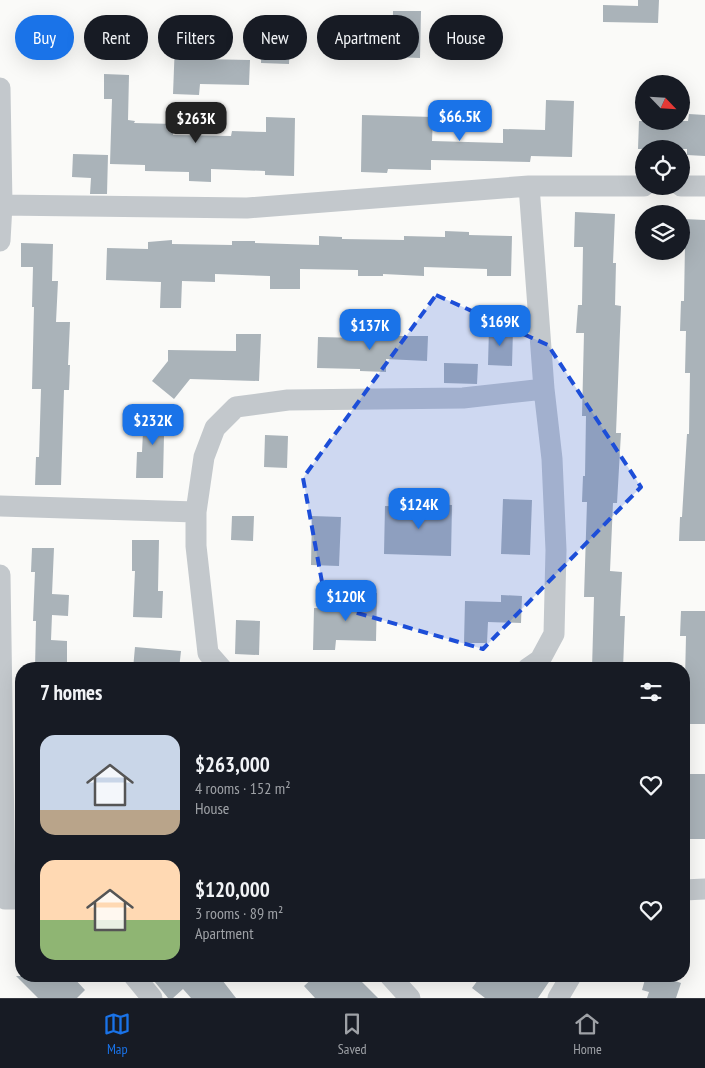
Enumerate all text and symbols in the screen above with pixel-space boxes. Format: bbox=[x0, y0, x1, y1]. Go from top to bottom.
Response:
chip: Buy bbox=[15, 15, 74, 60]
chip: Rent bbox=[84, 15, 148, 60]
chip: Filters bbox=[158, 15, 233, 60]
chip: New bbox=[243, 15, 307, 60]
chip: Apartment bbox=[317, 15, 419, 60]
chip: House bbox=[429, 15, 503, 60]
north arrow bbox=[635, 75, 690, 130]
map controls bbox=[635, 75, 690, 260]
pin: $66.5K bbox=[419, 100, 501, 142]
pin: $263K bbox=[161, 102, 231, 144]
text: $66.5K bbox=[439, 106, 481, 126]
text: $263K bbox=[177, 108, 215, 128]
button: locate bbox=[635, 140, 690, 195]
button: layers bbox=[635, 205, 690, 260]
pin: $169K bbox=[465, 304, 535, 347]
pin: $137K bbox=[335, 308, 405, 351]
text: $169K bbox=[481, 311, 519, 331]
text: $137K bbox=[351, 315, 389, 335]
pin: $232K bbox=[118, 404, 188, 446]
text: $232K bbox=[134, 410, 172, 430]
pin: $124K bbox=[384, 488, 454, 530]
text: $124K bbox=[400, 494, 438, 514]
pin: $120K bbox=[311, 580, 381, 622]
text: $120K bbox=[327, 586, 365, 606]
icon: filters bbox=[637, 678, 665, 706]
text: 7 homes bbox=[40, 679, 102, 706]
text: $263,000 bbox=[195, 751, 270, 778]
icon: home bbox=[80, 755, 140, 815]
icon: heart bbox=[637, 771, 665, 799]
text: 4 rooms · 152 m² bbox=[195, 778, 291, 798]
text: House bbox=[195, 798, 229, 818]
text: $120,000 bbox=[195, 876, 270, 903]
icon: home bbox=[80, 880, 140, 940]
icon: heart bbox=[637, 896, 665, 924]
text: 3 rooms · 89 m² bbox=[195, 903, 283, 923]
text: Apartment bbox=[195, 923, 254, 943]
tab: Map bbox=[103, 1010, 131, 1058]
tab: Saved bbox=[338, 1010, 367, 1058]
tab: Home bbox=[573, 1010, 602, 1058]

